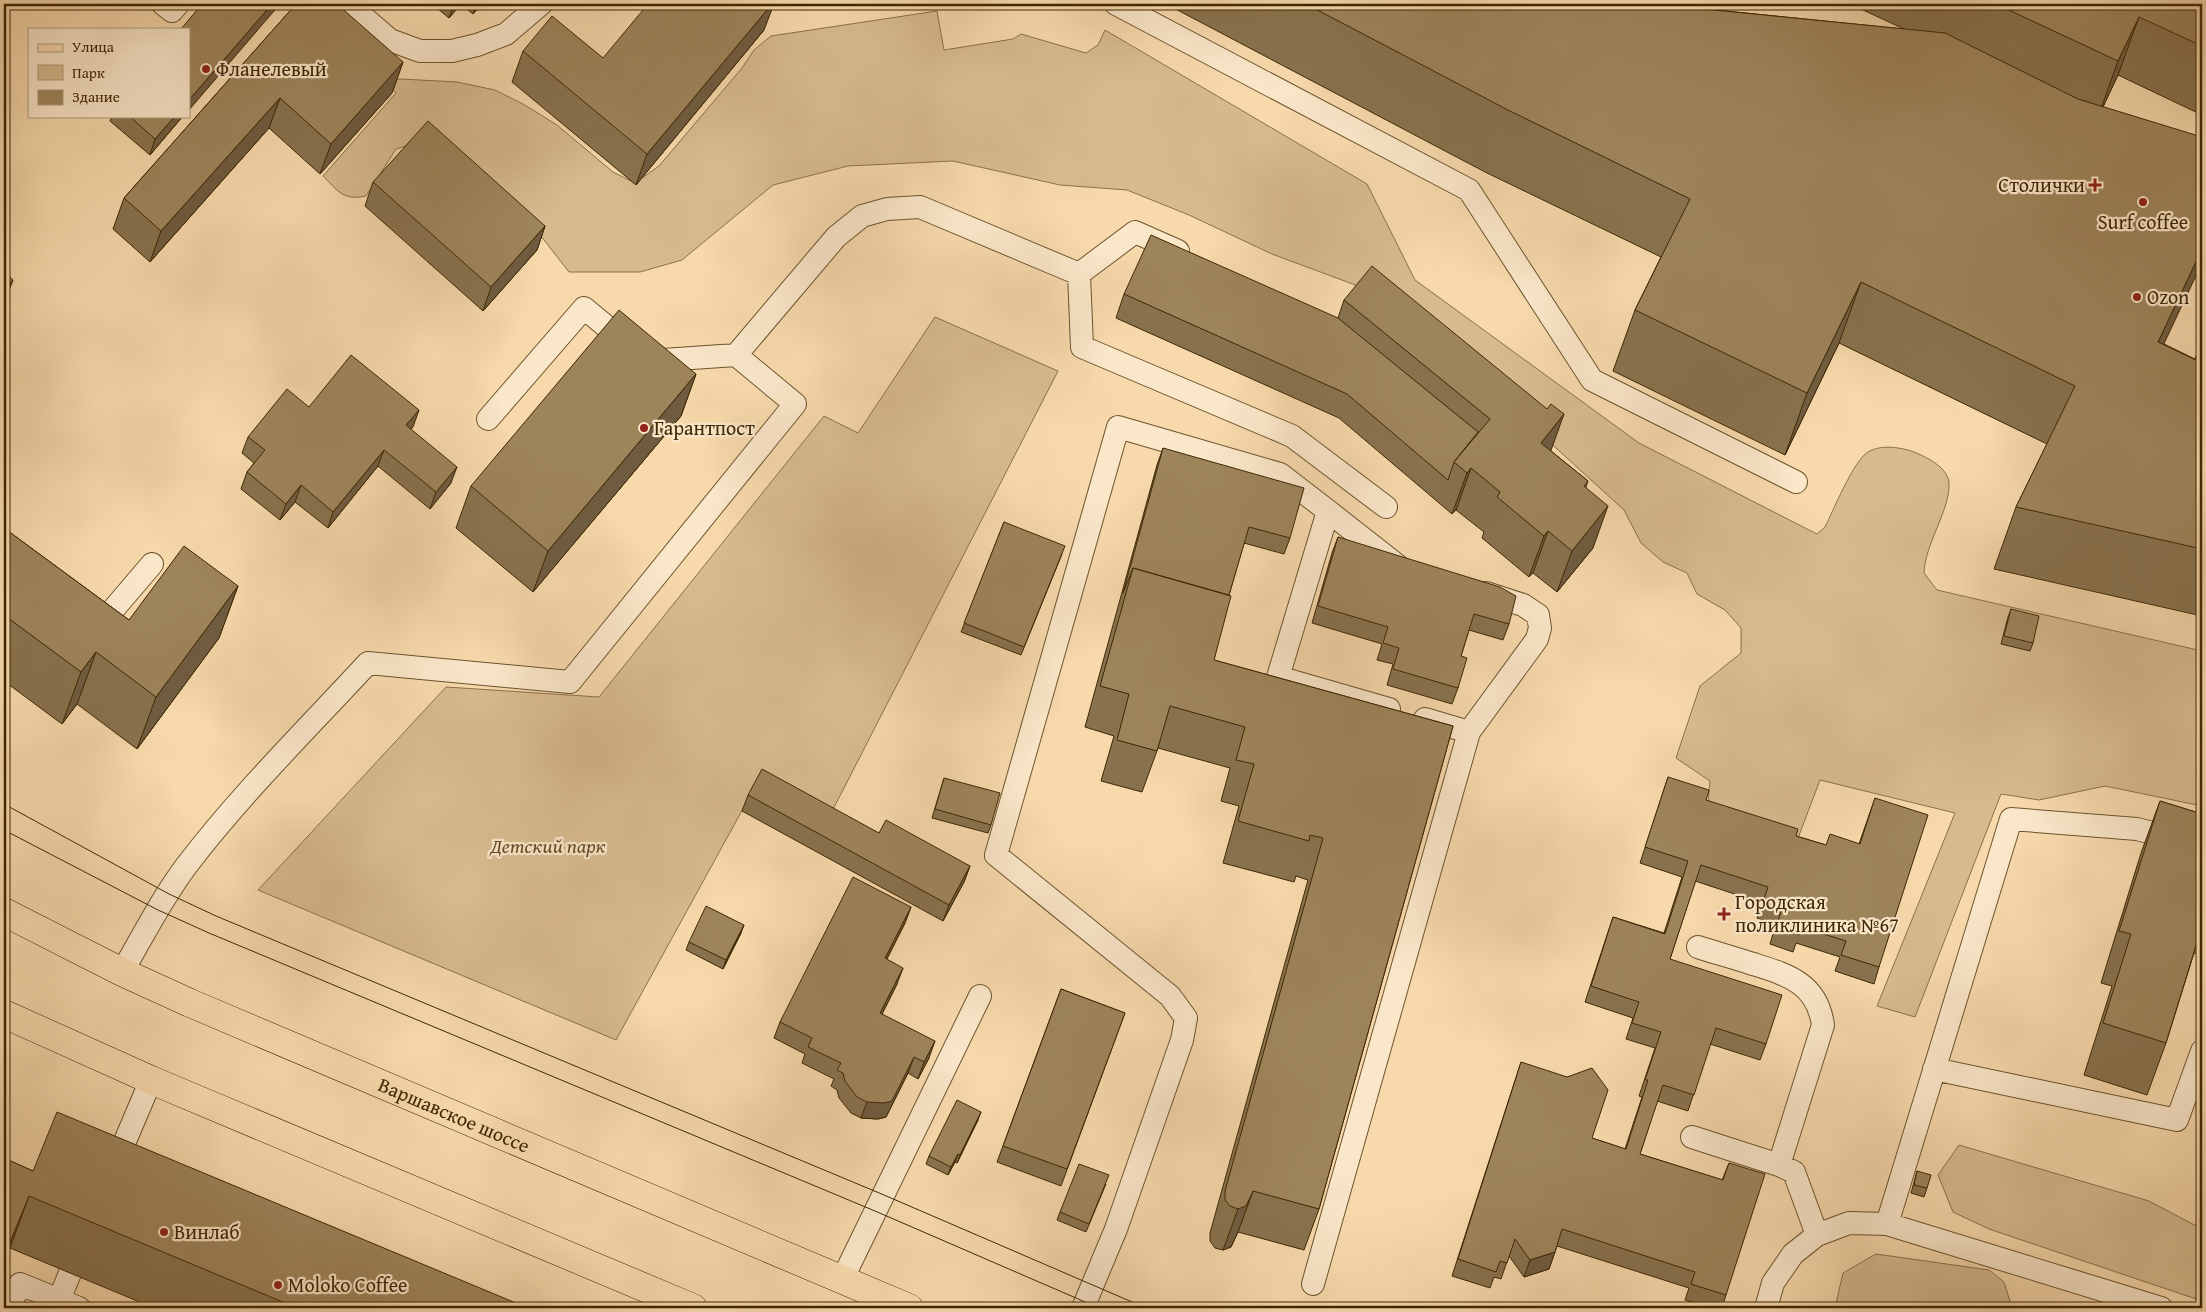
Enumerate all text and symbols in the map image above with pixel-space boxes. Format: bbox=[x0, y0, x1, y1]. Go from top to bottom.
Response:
legend bbox=[28, 28, 190, 118]
text: Улица bbox=[72, 36, 115, 57]
place label: Фланелевый bbox=[216, 54, 327, 83]
text: Парк bbox=[72, 62, 105, 83]
marker: Фланелевый bbox=[200, 63, 212, 75]
text: Здание bbox=[72, 86, 120, 107]
place label: Столички bbox=[1998, 170, 2085, 199]
marker: Столички bbox=[2089, 179, 2101, 191]
marker: Surf coffee bbox=[2137, 196, 2149, 208]
place label: Surf coffee bbox=[2098, 207, 2188, 236]
place label: Ozon bbox=[2147, 282, 2189, 311]
marker: Ozon bbox=[2131, 291, 2143, 303]
place label: Гарантпост bbox=[654, 413, 755, 442]
marker: Гарантпост bbox=[638, 422, 650, 434]
park label: Детский парк bbox=[489, 831, 606, 860]
place label: Городская поликлиника №67 bbox=[1735, 887, 1899, 939]
marker: Городская поликлиника №67 bbox=[1717, 907, 1731, 921]
street label: Варшавское шоссе bbox=[374, 1070, 535, 1160]
place label: Винлаб bbox=[174, 1217, 240, 1246]
marker: Винлаб bbox=[158, 1226, 170, 1238]
place label: Moloko Coffee bbox=[288, 1270, 407, 1299]
marker: Moloko Coffee bbox=[272, 1279, 284, 1291]

